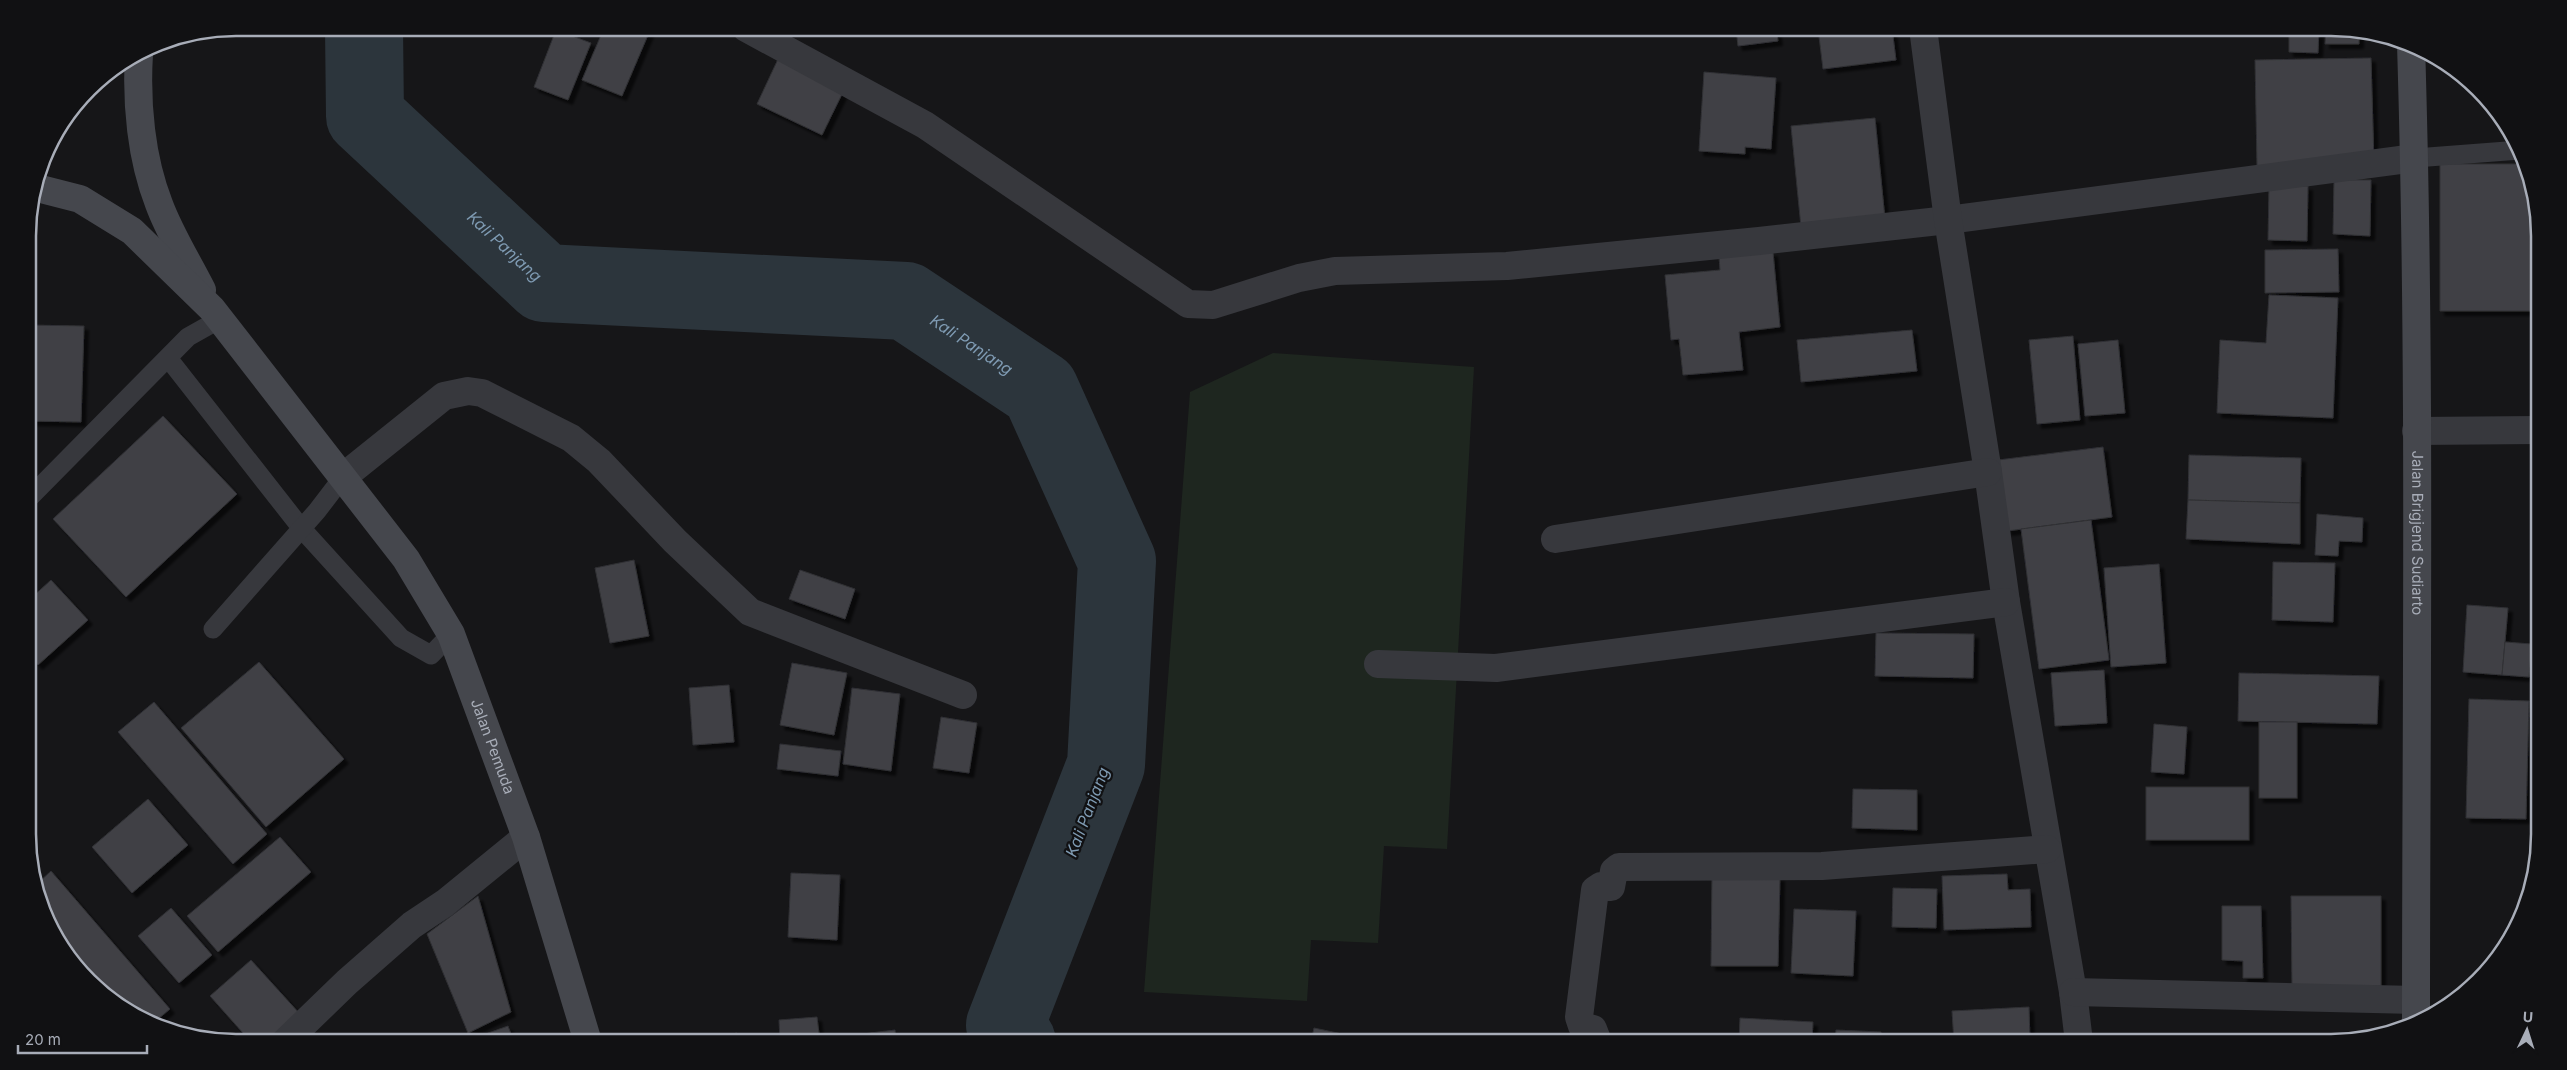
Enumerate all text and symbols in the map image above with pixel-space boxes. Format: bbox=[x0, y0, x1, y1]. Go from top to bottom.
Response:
water label: Kali Panjang bbox=[463, 207, 546, 286]
water label: Kali Panjang bbox=[927, 310, 1017, 379]
street label: Jalan Brigjend Sudiarto bbox=[2408, 450, 2427, 615]
street label: Jalan Pemuda bbox=[467, 696, 519, 797]
water label: Kali Panjang bbox=[1061, 764, 1113, 860]
north arrow bbox=[2502, 1005, 2552, 1055]
text: U bbox=[2522, 1008, 2534, 1025]
scale bar bbox=[18, 1022, 146, 1054]
text: 20 m bbox=[25, 1030, 61, 1049]

